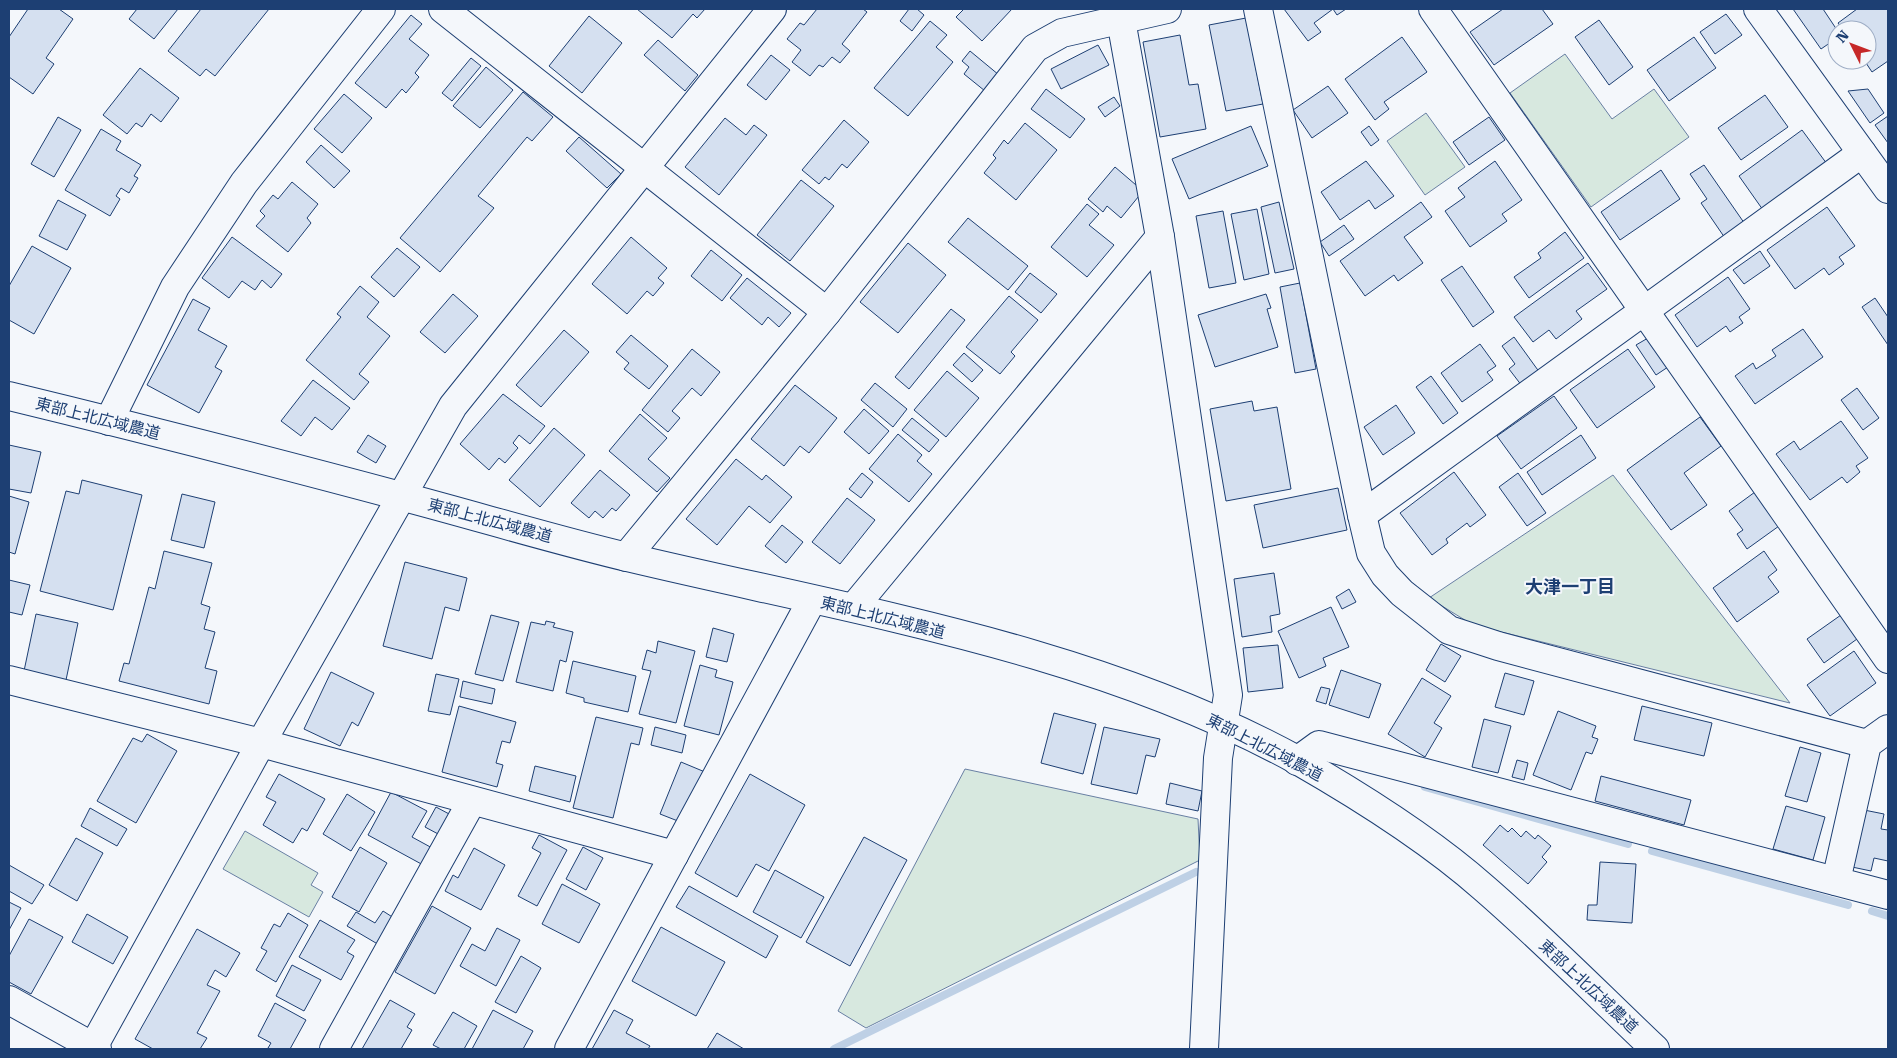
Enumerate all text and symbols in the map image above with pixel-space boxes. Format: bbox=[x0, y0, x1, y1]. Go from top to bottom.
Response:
north arrow bbox=[1827, 20, 1877, 70]
text: N bbox=[1833, 27, 1852, 46]
street label: 東部上北広域農道 bbox=[33, 394, 162, 443]
street label: 東部上北広域農道 bbox=[426, 495, 554, 546]
district label: 大津一丁目 bbox=[1525, 576, 1615, 597]
street label: 東部上北広域農道 bbox=[818, 593, 947, 642]
street label: 東部上北広域農道 bbox=[1203, 710, 1326, 785]
street label: 東部上北広域農道 bbox=[1535, 936, 1642, 1037]

